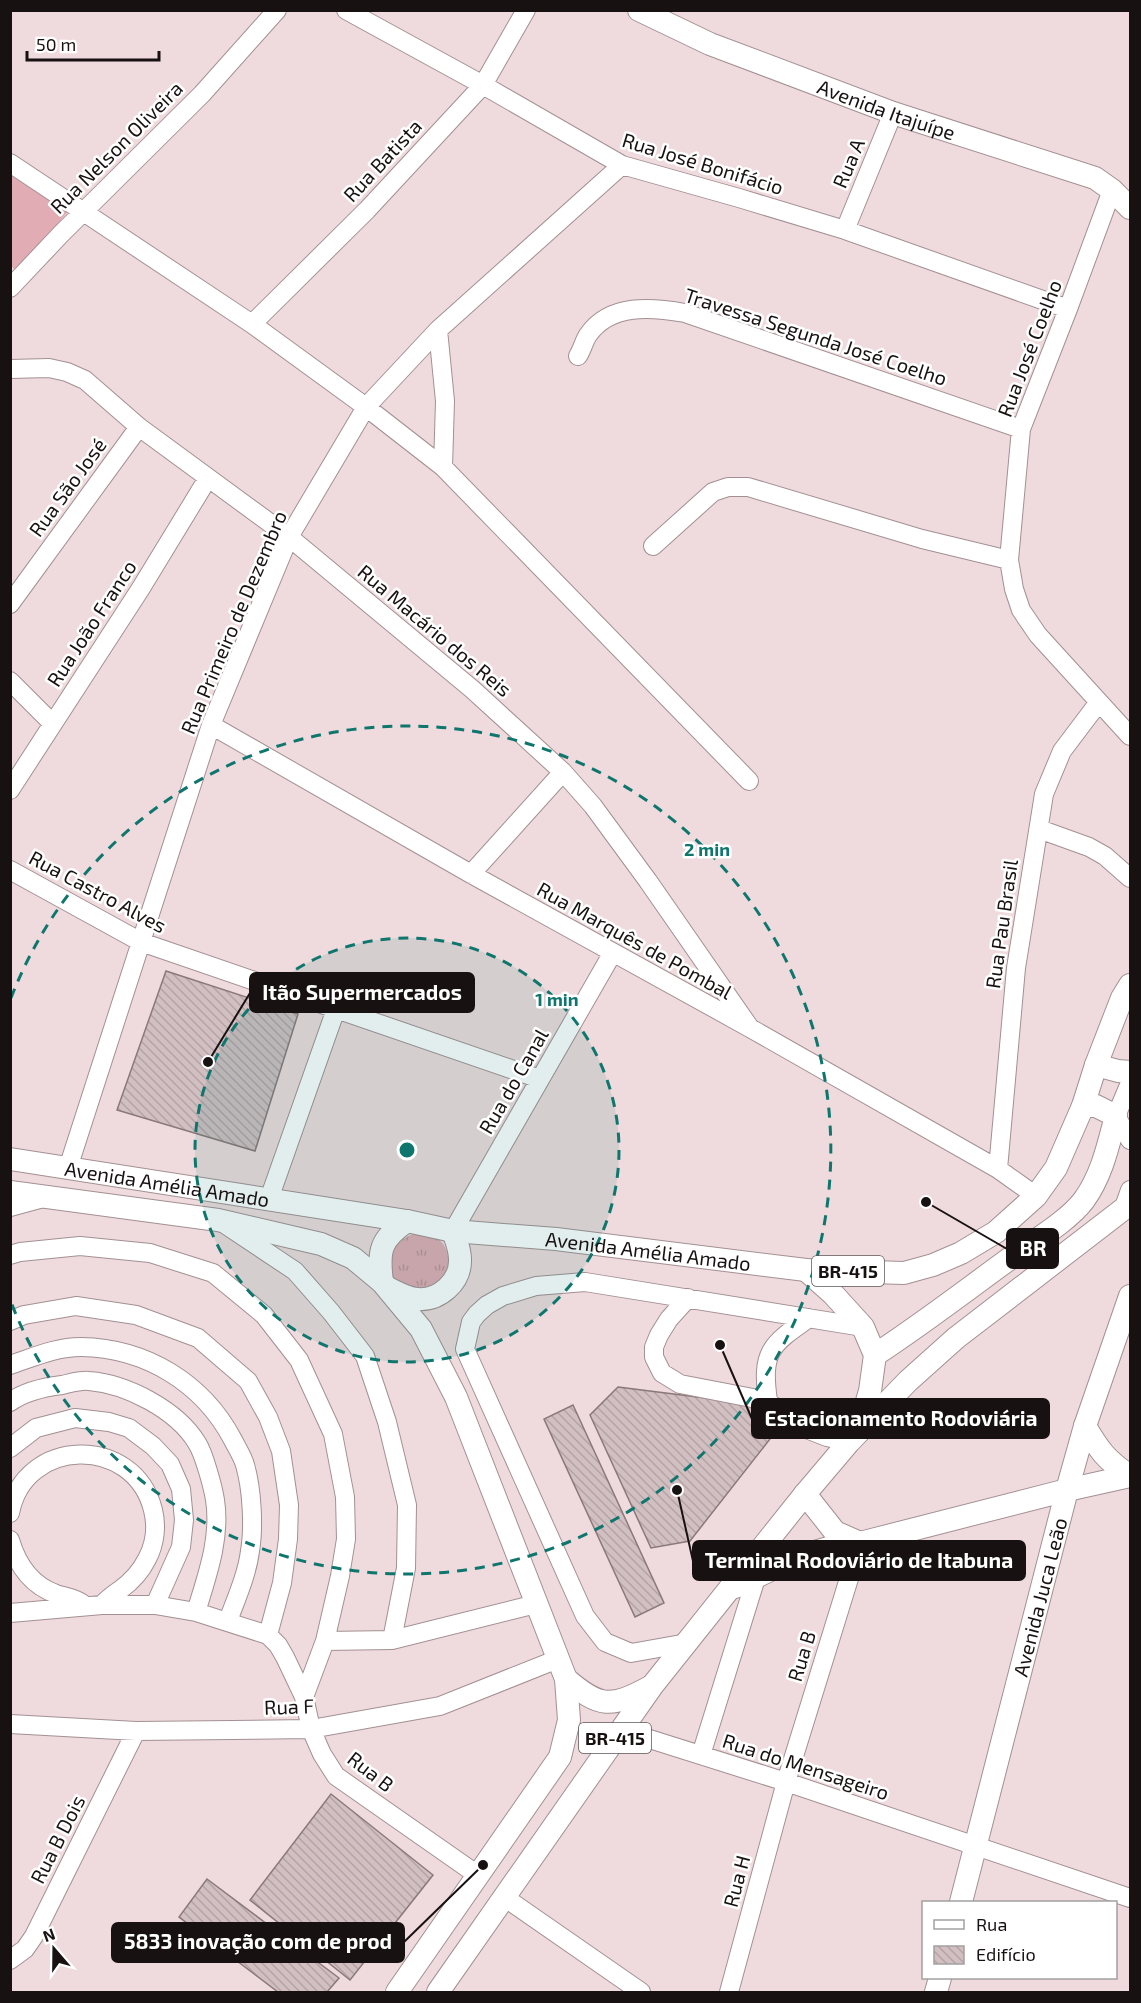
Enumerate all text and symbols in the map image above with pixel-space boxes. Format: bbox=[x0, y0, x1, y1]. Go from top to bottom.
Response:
scale bar bbox=[27, 24, 159, 62]
text: 50 m bbox=[36, 33, 76, 55]
street label: Avenida Itajuípe bbox=[814, 74, 958, 144]
street label: Rua Nelson Oliveira bbox=[45, 76, 187, 218]
street label: Rua Batista bbox=[338, 114, 426, 206]
street label: Rua José Bonifácio bbox=[619, 127, 787, 199]
street label: Rua A bbox=[827, 134, 869, 191]
street label: Rua José Coelho bbox=[992, 276, 1066, 420]
street label: Travessa Segunda José Coelho bbox=[682, 282, 950, 390]
street label: Rua São José bbox=[23, 433, 111, 541]
street label: Rua Primeiro de Dezembro bbox=[175, 507, 291, 737]
street label: Rua João Franco bbox=[41, 555, 141, 691]
street label: Rua Macário dos Reis bbox=[353, 559, 517, 701]
text: 2 min bbox=[684, 838, 730, 860]
street label: Rua Castro Alves bbox=[25, 845, 171, 937]
street label: Rua Pau Brasil bbox=[980, 858, 1022, 990]
street label: Rua Marquês de Pombal bbox=[533, 876, 737, 1004]
callout: Itão Supermercados bbox=[250, 973, 474, 1012]
text: Itão Supermercados bbox=[262, 979, 462, 1004]
text: 1 min bbox=[535, 988, 579, 1010]
street label: Rua do Canal bbox=[473, 1024, 553, 1138]
centre of rings bbox=[397, 1140, 417, 1160]
street label: Avenida Amélia Amado bbox=[63, 1156, 271, 1211]
street label: Avenida Amélia Amado bbox=[545, 1226, 752, 1275]
callout: BR bbox=[1007, 1229, 1058, 1268]
text: BR bbox=[1019, 1235, 1047, 1260]
road number: BR-415 bbox=[812, 1256, 884, 1286]
callout: Estacionamento Rodoviária bbox=[752, 1399, 1049, 1438]
text: Estacionamento Rodoviária bbox=[765, 1405, 1037, 1430]
street label: Avenida Juca Leão bbox=[1008, 1515, 1071, 1679]
callout: Terminal Rodoviário de Itabuna bbox=[693, 1541, 1025, 1580]
text: Terminal Rodoviário de Itabuna bbox=[705, 1547, 1013, 1572]
street label: Rua B bbox=[782, 1628, 820, 1684]
street label: Rua F bbox=[264, 1693, 315, 1719]
road number: BR-415 bbox=[579, 1723, 651, 1753]
street label: Rua do Mensageiro bbox=[720, 1728, 892, 1804]
street label: Rua B bbox=[343, 1746, 399, 1796]
street label: Rua B Dois bbox=[25, 1791, 89, 1887]
street label: Rua H bbox=[718, 1853, 754, 1909]
legend bbox=[922, 1901, 1117, 1979]
text: Rua bbox=[976, 1913, 1007, 1935]
north arrow bbox=[24, 1919, 84, 1979]
callout: 5833 inovação com de prod bbox=[112, 1923, 404, 1962]
text: N bbox=[40, 1924, 57, 1945]
text: 5833 inovação com de prod bbox=[124, 1928, 392, 1955]
text: Edifício bbox=[976, 1943, 1036, 1965]

